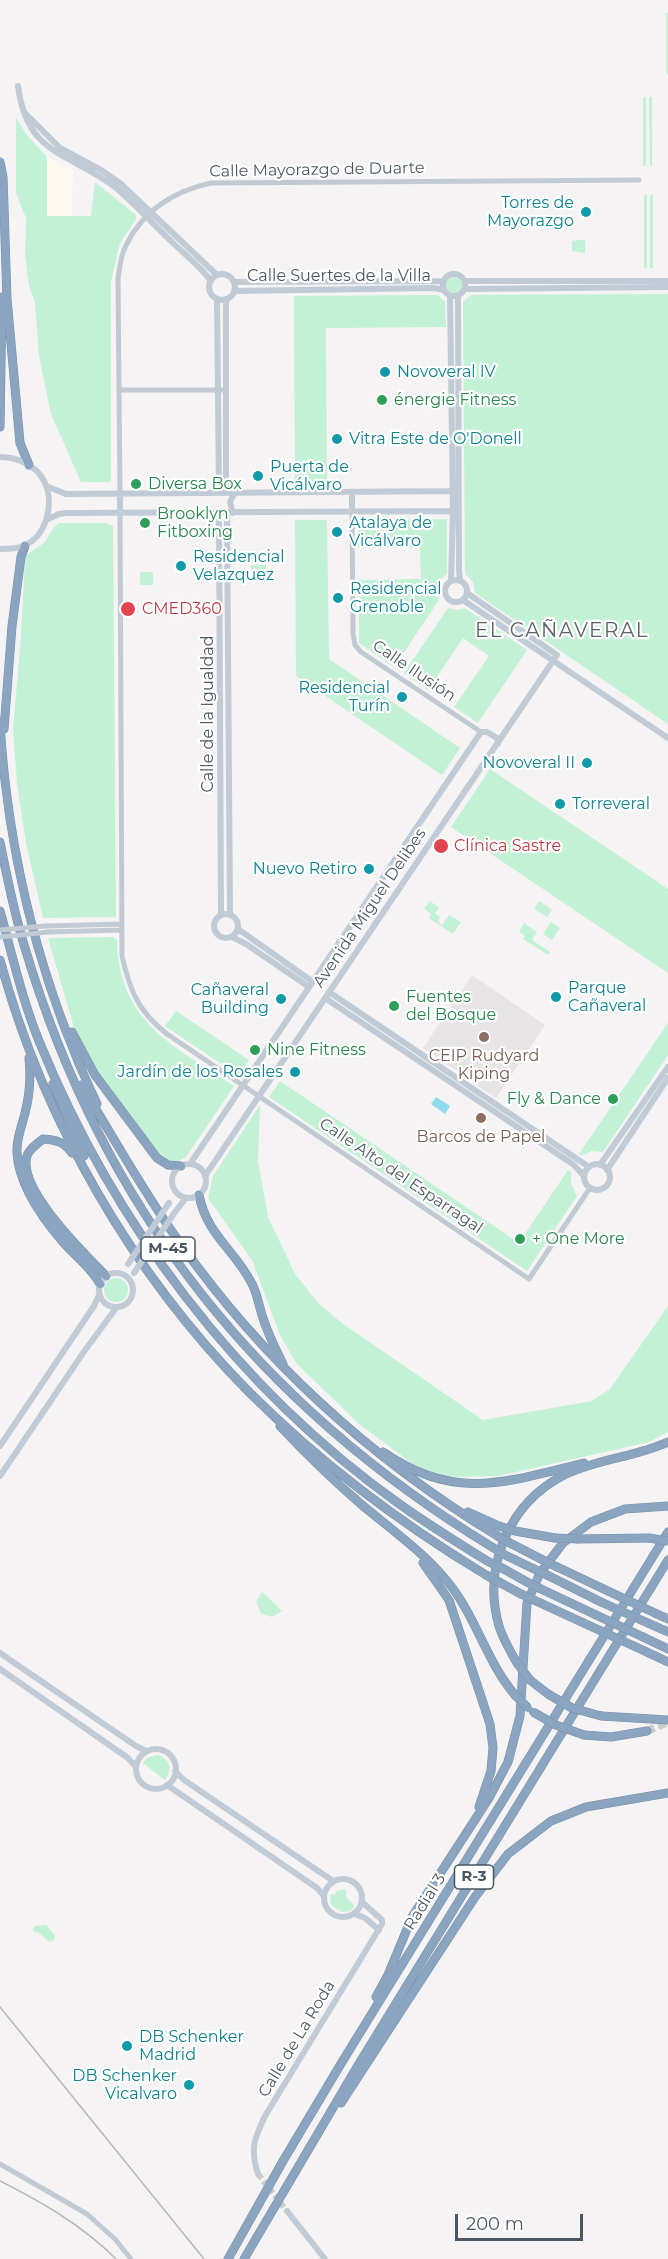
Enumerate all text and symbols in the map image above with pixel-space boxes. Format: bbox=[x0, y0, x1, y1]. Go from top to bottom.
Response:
street label: Calle Mayorazgo de Duarte bbox=[209, 159, 425, 181]
place label: Torres de Mayorazgo bbox=[487, 193, 574, 231]
marker: Torres de Mayorazgo bbox=[579, 205, 593, 219]
street label: Calle Suertes de la Villa bbox=[247, 266, 431, 286]
place label: Novoveral IV bbox=[397, 362, 496, 382]
marker: Novoveral IV bbox=[378, 365, 392, 379]
place label: énergie Fitness bbox=[394, 390, 516, 410]
marker: énergie Fitness bbox=[375, 393, 389, 407]
place label: Vitra Este de O'Donell bbox=[349, 429, 522, 449]
marker: Vitra Este de O'Donell bbox=[330, 432, 344, 446]
place label: Puerta de Vicálvaro bbox=[270, 457, 349, 495]
marker: Puerta de Vicálvaro bbox=[251, 469, 265, 483]
place label: Diversa Box bbox=[148, 474, 242, 494]
marker: Diversa Box bbox=[129, 477, 143, 491]
place label: Brooklyn Fitboxing bbox=[157, 504, 233, 542]
place label: Atalaya de Vicálvaro bbox=[349, 513, 432, 551]
marker: Brooklyn Fitboxing bbox=[138, 516, 152, 530]
marker: Atalaya de Vicálvaro bbox=[330, 525, 344, 539]
place label: Residencial Velazquez bbox=[193, 547, 285, 585]
marker: Residencial Velazquez bbox=[174, 559, 188, 573]
place label: Residencial Grenoble bbox=[350, 579, 442, 617]
marker: Residencial Grenoble bbox=[331, 591, 345, 605]
place label: CMED360 bbox=[142, 599, 222, 619]
marker: CMED360 bbox=[119, 600, 137, 618]
district label: EL CAÑAVERAL bbox=[475, 619, 649, 643]
street label: Calle de la Igualdad bbox=[198, 635, 218, 793]
street label: Calle Ilusión bbox=[369, 636, 459, 706]
place label: Residencial Turín bbox=[298, 678, 390, 716]
marker: Residencial Turín bbox=[395, 690, 409, 704]
place label: Novoveral II bbox=[483, 753, 575, 773]
marker: Novoveral II bbox=[580, 756, 594, 770]
place label: Torreveral bbox=[572, 794, 650, 814]
marker: Torreveral bbox=[553, 797, 567, 811]
street label: Avenida Miguel Delibes bbox=[309, 825, 431, 991]
place label: Clínica Sastre bbox=[454, 836, 561, 856]
marker: Clínica Sastre bbox=[432, 837, 450, 855]
place label: Nuevo Retiro bbox=[253, 859, 357, 879]
marker: Nuevo Retiro bbox=[362, 862, 376, 876]
place label: Parque Cañaveral bbox=[568, 978, 646, 1016]
place label: Cañaveral Building bbox=[191, 980, 269, 1018]
place label: Fuentes del Bosque bbox=[406, 987, 496, 1025]
marker: Parque Cañaveral bbox=[549, 990, 563, 1004]
marker: Cañaveral Building bbox=[274, 992, 288, 1006]
marker: Fuentes del Bosque bbox=[387, 999, 401, 1013]
marker: CEIP Rudyard Kiping bbox=[477, 1030, 491, 1044]
place label: Nine Fitness bbox=[267, 1040, 366, 1060]
marker: Nine Fitness bbox=[248, 1043, 262, 1057]
place label: CEIP Rudyard Kiping bbox=[429, 1046, 539, 1084]
place label: Jardín de los Rosales bbox=[118, 1062, 283, 1082]
marker: Jardín de los Rosales bbox=[288, 1065, 302, 1079]
place label: Fly & Dance bbox=[507, 1089, 601, 1109]
marker: Fly & Dance bbox=[606, 1092, 620, 1106]
marker: Barcos de Papel bbox=[474, 1111, 488, 1125]
street label: Calle Alto del Esparragal bbox=[316, 1114, 486, 1238]
place label: Barcos de Papel bbox=[417, 1127, 545, 1147]
place label: + One More bbox=[532, 1229, 625, 1249]
marker: + One More bbox=[513, 1232, 527, 1246]
road number: M-45 bbox=[141, 1237, 195, 1261]
road number: R-3 bbox=[454, 1865, 494, 1889]
street label: Radial 3 bbox=[400, 1870, 450, 1934]
street label: Calle de La Roda bbox=[255, 1977, 339, 2101]
place label: DB Schenker Madrid bbox=[139, 2027, 244, 2065]
marker: DB Schenker Madrid bbox=[120, 2039, 134, 2053]
place label: DB Schenker Vicalvaro bbox=[72, 2066, 177, 2104]
marker: DB Schenker Vicalvaro bbox=[182, 2078, 196, 2092]
scale bar bbox=[458, 2202, 586, 2240]
text: 200 m bbox=[466, 2213, 524, 2235]

